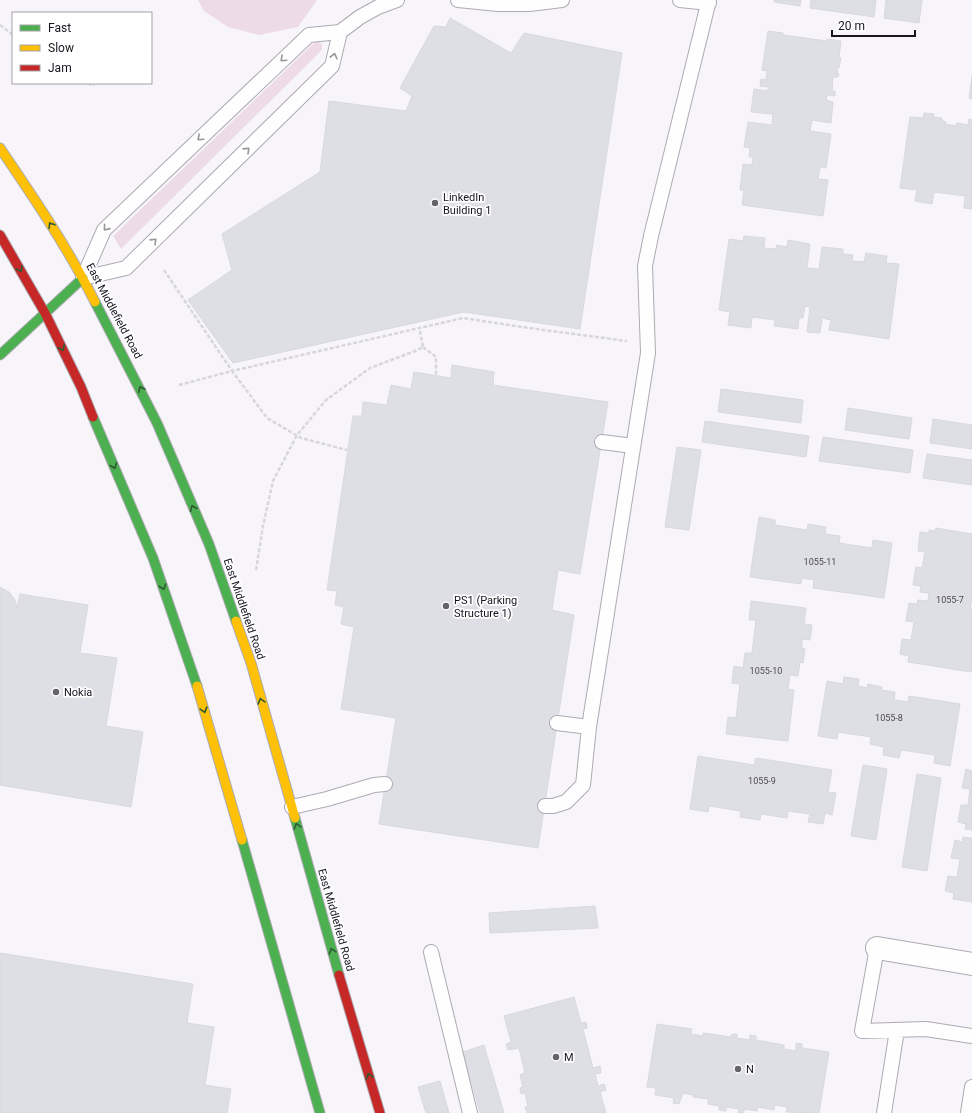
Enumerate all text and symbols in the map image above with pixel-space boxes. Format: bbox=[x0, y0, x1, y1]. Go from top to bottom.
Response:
legend bbox=[12, 12, 152, 84]
scale bar bbox=[832, 12, 915, 38]
text: 20 m bbox=[838, 19, 865, 33]
text: Fast bbox=[48, 21, 71, 35]
text: Slow bbox=[48, 41, 74, 55]
one-way arrow bbox=[330, 52, 338, 59]
one-way arrow bbox=[280, 54, 288, 62]
text: Jam bbox=[48, 61, 72, 75]
one-way arrow bbox=[197, 133, 205, 141]
one-way arrow bbox=[242, 147, 250, 154]
place label: LinkedIn Building 1 bbox=[443, 191, 491, 217]
marker: LinkedIn Building 1 bbox=[430, 198, 440, 208]
one-way arrow bbox=[49, 222, 56, 229]
one-way arrow bbox=[104, 223, 111, 231]
one-way arrow bbox=[149, 238, 157, 246]
street label: East Middlefield Road bbox=[83, 261, 145, 361]
one-way arrow bbox=[15, 265, 22, 272]
one-way arrow bbox=[57, 343, 65, 351]
one-way arrow bbox=[138, 386, 146, 394]
one-way arrow bbox=[110, 463, 118, 470]
one-way arrow bbox=[190, 505, 198, 512]
street label: East Middlefield Road bbox=[221, 557, 267, 661]
house number: 1055-11 bbox=[804, 557, 836, 567]
one-way arrow bbox=[158, 583, 167, 590]
place label: PS1 (Parking Structure 1) bbox=[454, 594, 517, 620]
house number: 1055-7 bbox=[936, 595, 964, 605]
marker: PS1 (Parking Structure 1) bbox=[441, 601, 451, 611]
house number: 1055-10 bbox=[750, 666, 782, 676]
place label: Nokia bbox=[64, 686, 92, 699]
marker: Nokia bbox=[51, 687, 61, 697]
one-way arrow bbox=[257, 697, 266, 704]
one-way arrow bbox=[199, 707, 208, 714]
house number: 1055-8 bbox=[875, 713, 903, 723]
house number: 1055-9 bbox=[748, 776, 776, 786]
one-way arrow bbox=[293, 823, 302, 830]
street label: East Middlefield Road bbox=[315, 867, 357, 973]
one-way arrow bbox=[328, 948, 337, 955]
place label: M bbox=[564, 1051, 574, 1064]
marker: M bbox=[551, 1052, 561, 1062]
place label: N bbox=[746, 1063, 754, 1076]
marker: N bbox=[733, 1064, 743, 1074]
one-way arrow bbox=[365, 1072, 374, 1079]

